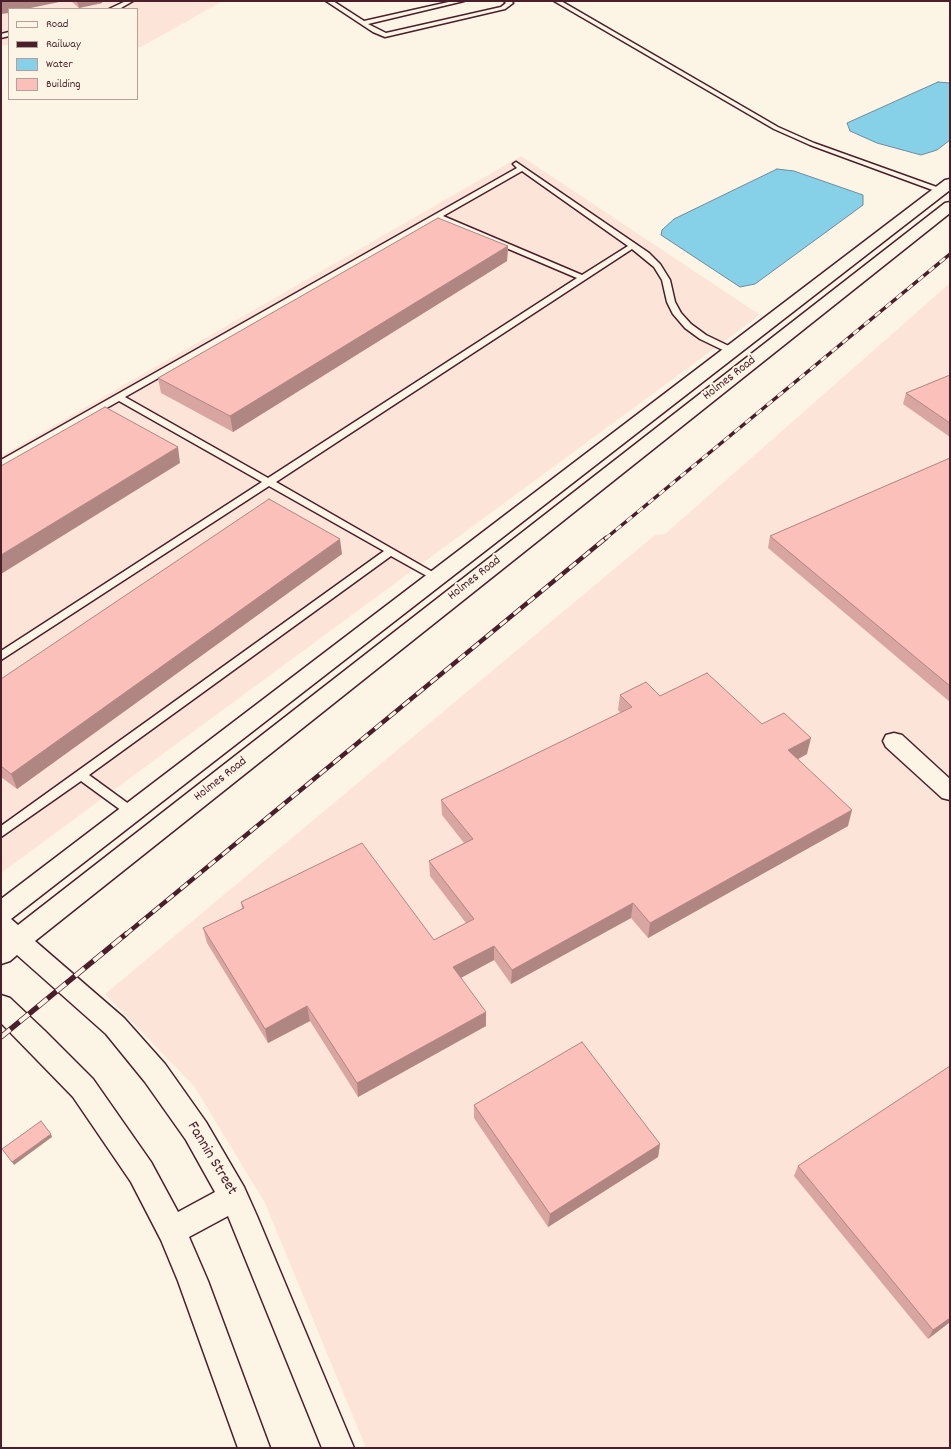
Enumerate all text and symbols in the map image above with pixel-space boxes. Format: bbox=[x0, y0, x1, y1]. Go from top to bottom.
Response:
legend bbox=[8, 8, 138, 100]
text: Road bbox=[46, 16, 68, 33]
text: Railway bbox=[46, 36, 81, 53]
text: Water bbox=[46, 56, 73, 73]
text: Building bbox=[46, 76, 81, 93]
street label: Holmes Road bbox=[700, 353, 760, 405]
street label: Holmes Road bbox=[445, 553, 505, 605]
street label: Holmes Road bbox=[191, 754, 251, 806]
street label: Fannin Street bbox=[182, 1119, 240, 1199]

